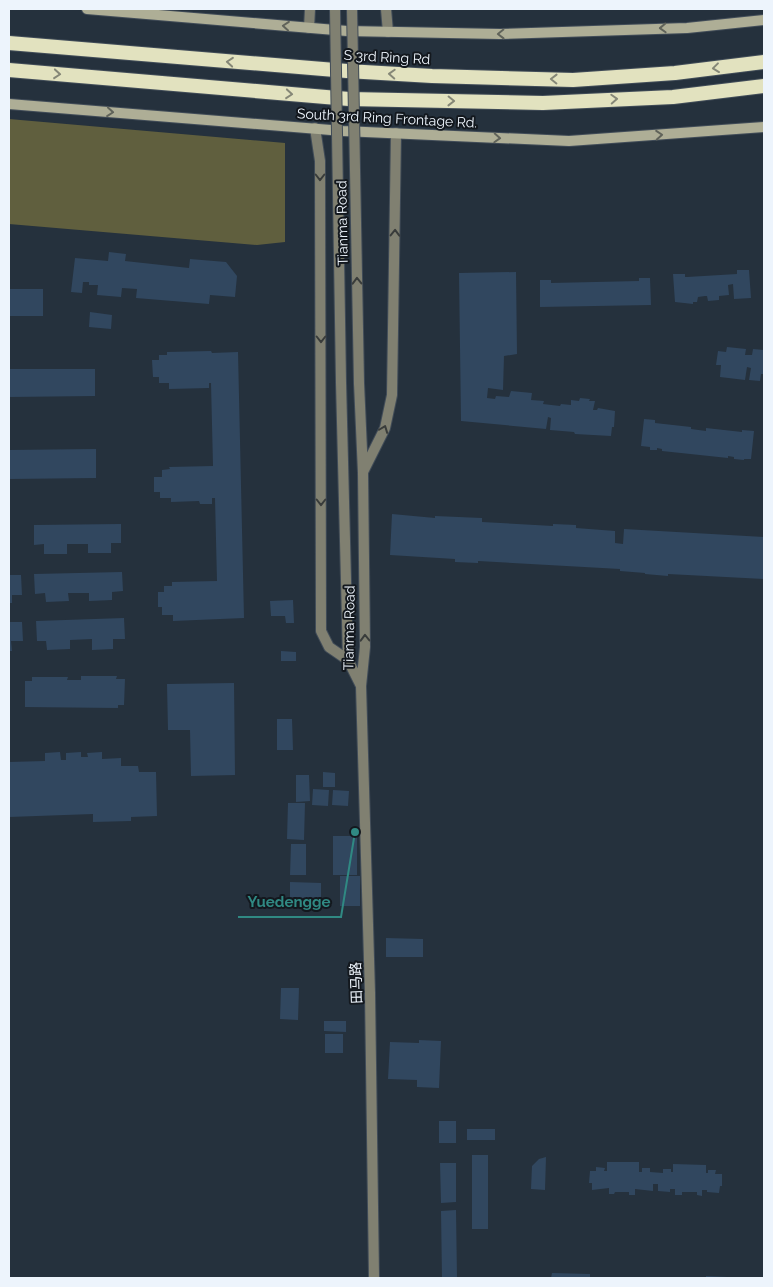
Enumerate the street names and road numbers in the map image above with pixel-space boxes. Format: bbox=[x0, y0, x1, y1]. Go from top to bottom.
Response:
street label: S 3rd Ring Rd bbox=[343, 47, 431, 67]
street label: South 3rd Ring Frontage Rd. bbox=[297, 105, 477, 131]
street label: Tianma Road bbox=[333, 180, 351, 266]
street label: Tianma Road bbox=[340, 585, 358, 671]
street label: 田马路 bbox=[347, 962, 365, 1004]

